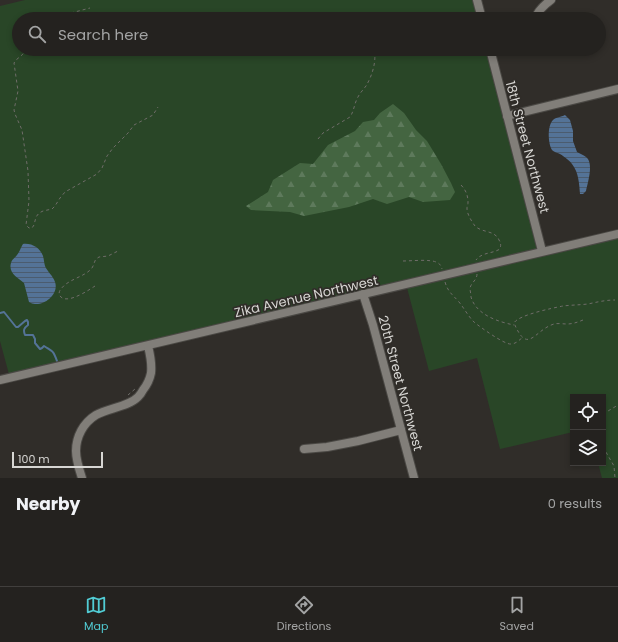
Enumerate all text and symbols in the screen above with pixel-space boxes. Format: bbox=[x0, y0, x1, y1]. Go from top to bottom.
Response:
search box bbox=[12, 12, 606, 56]
icon: search bbox=[26, 23, 48, 45]
text: Search here bbox=[58, 24, 148, 45]
street label: 18th Street Northwest bbox=[501, 79, 554, 216]
street label: Zika Avenue Northwest bbox=[232, 271, 380, 322]
street label: 20th Street Northwest bbox=[373, 313, 428, 453]
map controls bbox=[570, 394, 606, 466]
button: locate bbox=[570, 394, 606, 430]
button: layers bbox=[570, 430, 606, 466]
scale bar bbox=[12, 450, 103, 469]
text: 100 m bbox=[18, 451, 50, 467]
text: Nearby bbox=[16, 492, 80, 516]
text: 0 results bbox=[548, 494, 602, 513]
tab: Map bbox=[84, 594, 108, 635]
tab: Directions bbox=[277, 594, 331, 635]
tab: Saved bbox=[500, 594, 534, 635]

